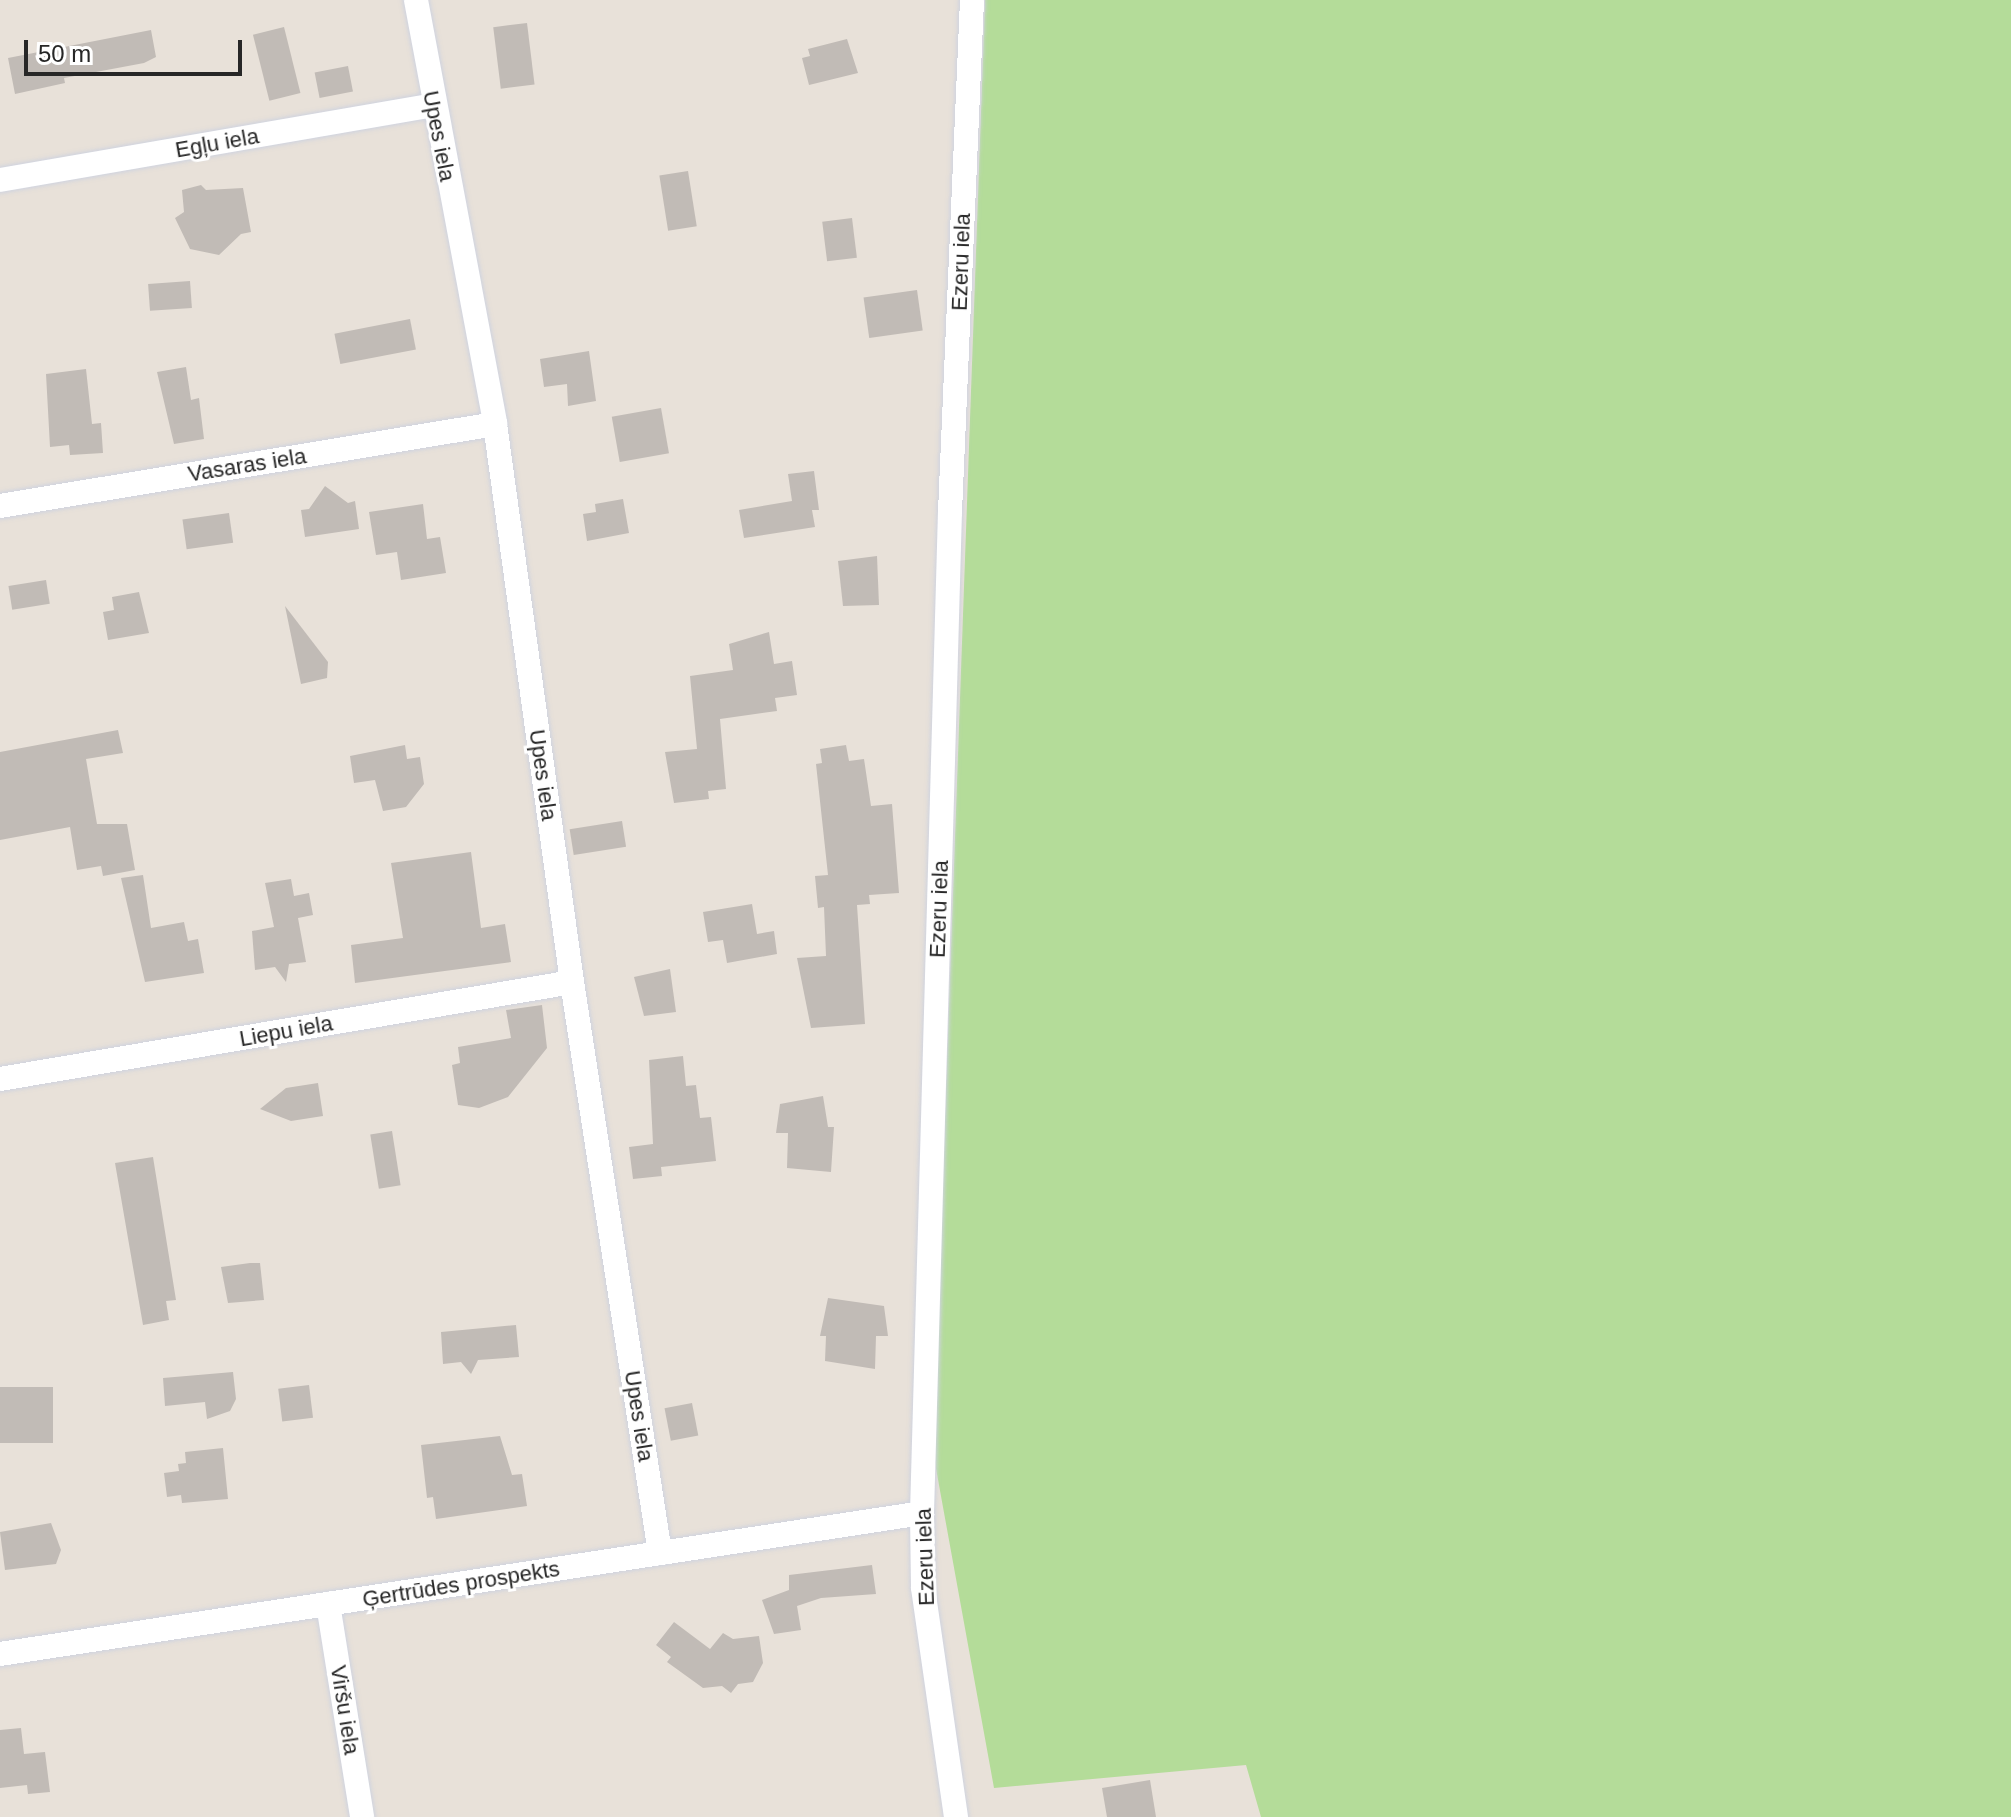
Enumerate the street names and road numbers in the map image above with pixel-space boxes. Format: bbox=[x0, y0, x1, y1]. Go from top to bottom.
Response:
street label: Upes iela bbox=[417, 88, 461, 184]
street label: Egļu iela bbox=[173, 123, 261, 163]
street label: Ezeru iela bbox=[946, 213, 976, 311]
street label: Vasaras iela bbox=[186, 443, 308, 487]
street label: Upes iela bbox=[524, 728, 562, 822]
street label: Ezeru iela bbox=[924, 860, 954, 958]
street label: Liepu iela bbox=[237, 1010, 335, 1052]
street label: Upes iela bbox=[619, 1369, 659, 1463]
street label: Ezeru iela bbox=[910, 1508, 940, 1606]
street label: Ģertrūdes prospekts bbox=[361, 1555, 561, 1613]
street label: Viršu iela bbox=[325, 1663, 365, 1757]

